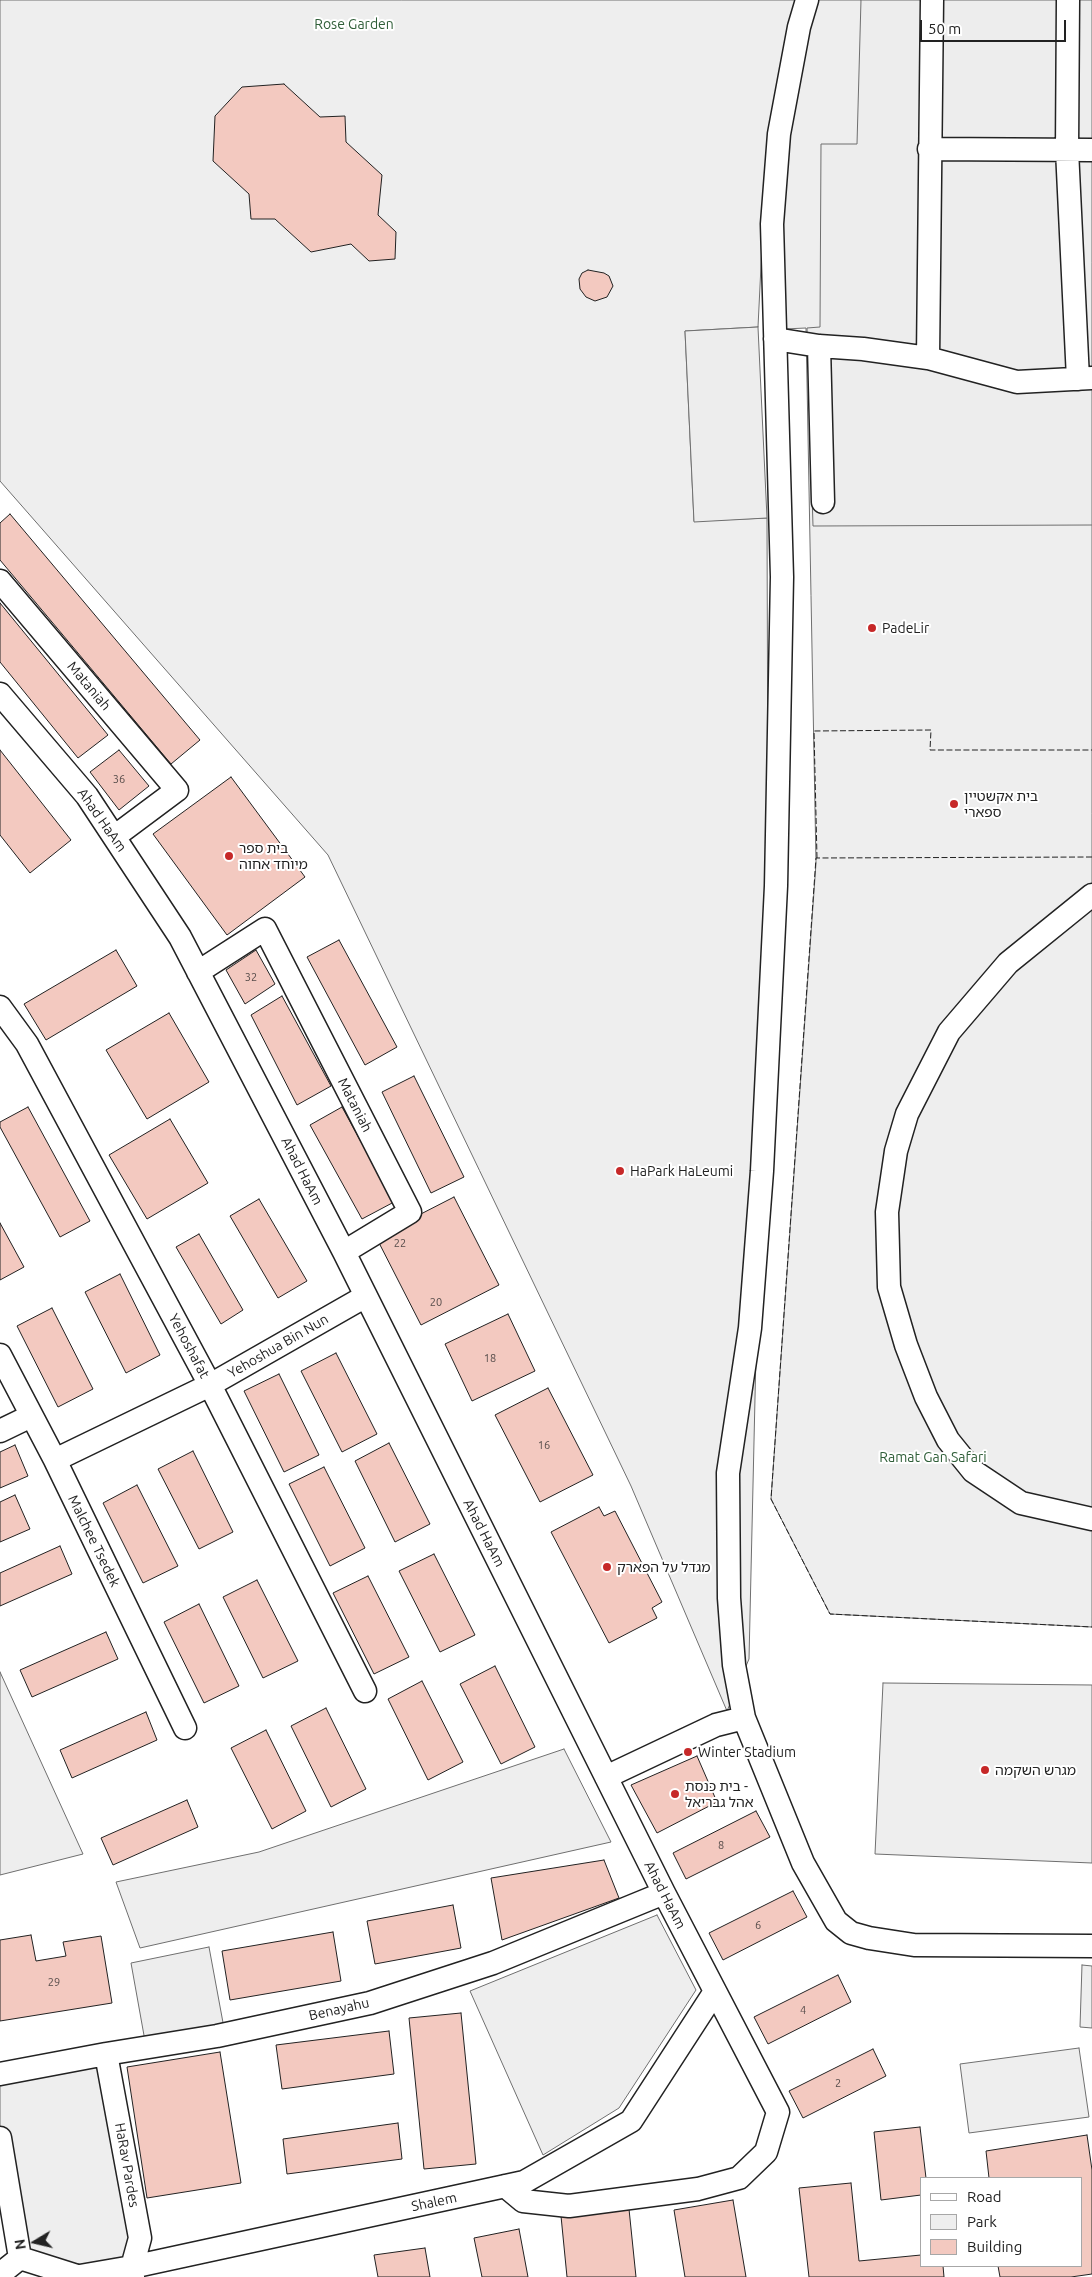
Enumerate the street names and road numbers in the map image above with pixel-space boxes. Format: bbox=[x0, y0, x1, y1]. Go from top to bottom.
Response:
street label: Mataniah bbox=[64, 658, 114, 714]
street label: Ahad HaAm bbox=[74, 785, 130, 855]
street label: Mataniah bbox=[334, 1075, 376, 1135]
street label: Ahad HaAm bbox=[278, 1134, 326, 1208]
street label: Yehoshua Bin Nun bbox=[225, 1310, 331, 1382]
street label: Yehoshafat bbox=[165, 1311, 213, 1381]
street label: Malchee Tsedek bbox=[64, 1492, 124, 1590]
street label: Ahad HaAm bbox=[460, 1496, 508, 1570]
street label: Ahad HaAm bbox=[641, 1858, 689, 1932]
street label: Benayahu bbox=[307, 1994, 371, 2024]
street label: HaRav Pardes bbox=[111, 2121, 143, 2209]
street label: Shalem bbox=[410, 2189, 458, 2215]

